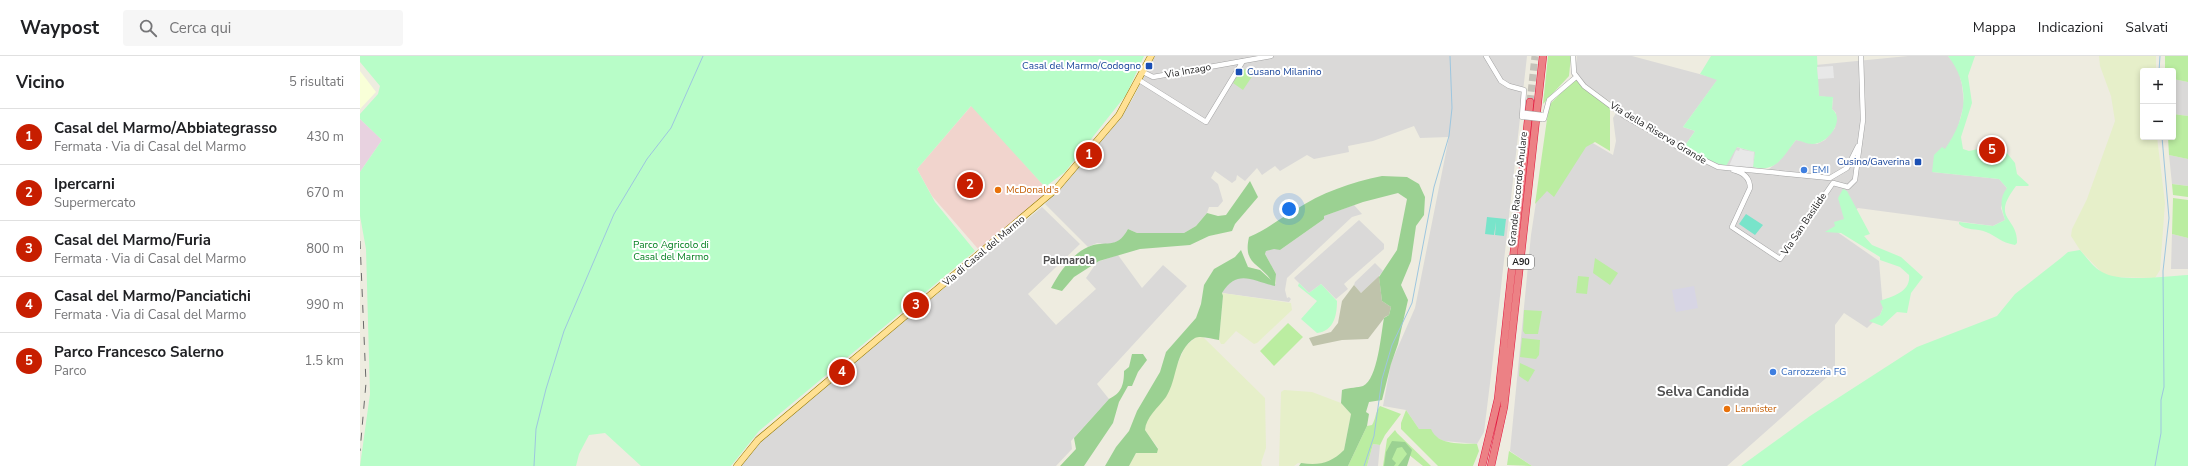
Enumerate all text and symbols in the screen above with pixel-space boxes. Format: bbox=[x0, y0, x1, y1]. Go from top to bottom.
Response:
search box bbox=[123, 10, 403, 46]
text: Waypost bbox=[20, 15, 99, 41]
icon: search bbox=[137, 17, 159, 39]
text: Cerca qui bbox=[169, 18, 231, 38]
text: Mappa bbox=[1973, 18, 2016, 37]
text: Indicazioni bbox=[2038, 18, 2103, 37]
text: Salvati bbox=[2125, 18, 2168, 37]
place label: Casal del Marmo/Codogno bbox=[1022, 59, 1141, 73]
street label: Via Inzago bbox=[1163, 60, 1213, 82]
marker: Casal del Marmo/Codogno bbox=[1144, 61, 1154, 71]
place label: Cusano Milanino bbox=[1247, 65, 1322, 79]
marker: Cusano Milanino bbox=[1234, 67, 1244, 77]
map controls bbox=[2140, 68, 2176, 140]
button: + bbox=[2140, 68, 2176, 104]
text: Vicino bbox=[16, 71, 65, 94]
text: 5 risultati bbox=[289, 73, 344, 91]
street label: Via della Riserva Grande bbox=[1606, 98, 1709, 168]
button: − bbox=[2140, 104, 2176, 140]
text: Casal del Marmo/Abbiategrasso bbox=[54, 118, 277, 138]
text: 1 bbox=[25, 128, 33, 146]
text: 430 m bbox=[306, 128, 344, 146]
street label: Grande Raccordo Anulare bbox=[1505, 131, 1531, 247]
pin: 5 bbox=[1979, 135, 2005, 165]
text: Fermata · Via di Casal del Marmo bbox=[54, 138, 246, 156]
pin: 1 bbox=[1076, 140, 1102, 170]
place label: Cusino/Gaverina bbox=[1837, 155, 1910, 169]
marker: Cusino/Gaverina bbox=[1913, 157, 1923, 167]
place label: EMI bbox=[1812, 163, 1829, 177]
marker: EMI bbox=[1799, 165, 1809, 175]
pin: 2 bbox=[957, 170, 983, 200]
text: Ipercarni bbox=[54, 174, 115, 194]
place label: McDonald's bbox=[1006, 183, 1059, 197]
text: 2 bbox=[25, 184, 33, 202]
text: 670 m bbox=[306, 184, 344, 202]
marker: McDonald's bbox=[993, 185, 1003, 195]
street label: Via San Basilide bbox=[1777, 190, 1830, 259]
text: Supermercato bbox=[54, 194, 136, 212]
your location bbox=[1279, 199, 1299, 219]
street label: Via di Casal del Marmo bbox=[939, 212, 1028, 290]
text: Casal del Marmo/Furia bbox=[54, 230, 211, 250]
park label: Parco Agricolo di Casal del Marmo bbox=[633, 238, 709, 264]
text: 3 bbox=[25, 240, 33, 258]
text: 800 m bbox=[306, 240, 344, 258]
text: Fermata · Via di Casal del Marmo bbox=[54, 250, 246, 268]
district label: Palmarola bbox=[1043, 253, 1095, 268]
road number: A90 bbox=[1508, 255, 1534, 269]
text: Casal del Marmo/Panciatichi bbox=[54, 286, 251, 306]
pin: 3 bbox=[903, 290, 929, 320]
text: 4 bbox=[25, 296, 33, 314]
text: 990 m bbox=[306, 296, 344, 314]
text: Fermata · Via di Casal del Marmo bbox=[54, 306, 246, 324]
text: Parco Francesco Salerno bbox=[54, 342, 224, 362]
text: 5 bbox=[25, 352, 33, 370]
text: 1.5 km bbox=[304, 352, 344, 370]
pin: 4 bbox=[829, 357, 855, 387]
text: Parco bbox=[54, 362, 87, 380]
place label: Carrozzeria FG bbox=[1781, 365, 1846, 379]
marker: Carrozzeria FG bbox=[1768, 367, 1778, 377]
district label: Selva Candida bbox=[1657, 382, 1749, 401]
place label: Lannister bbox=[1735, 402, 1777, 416]
marker: Lannister bbox=[1722, 404, 1732, 414]

